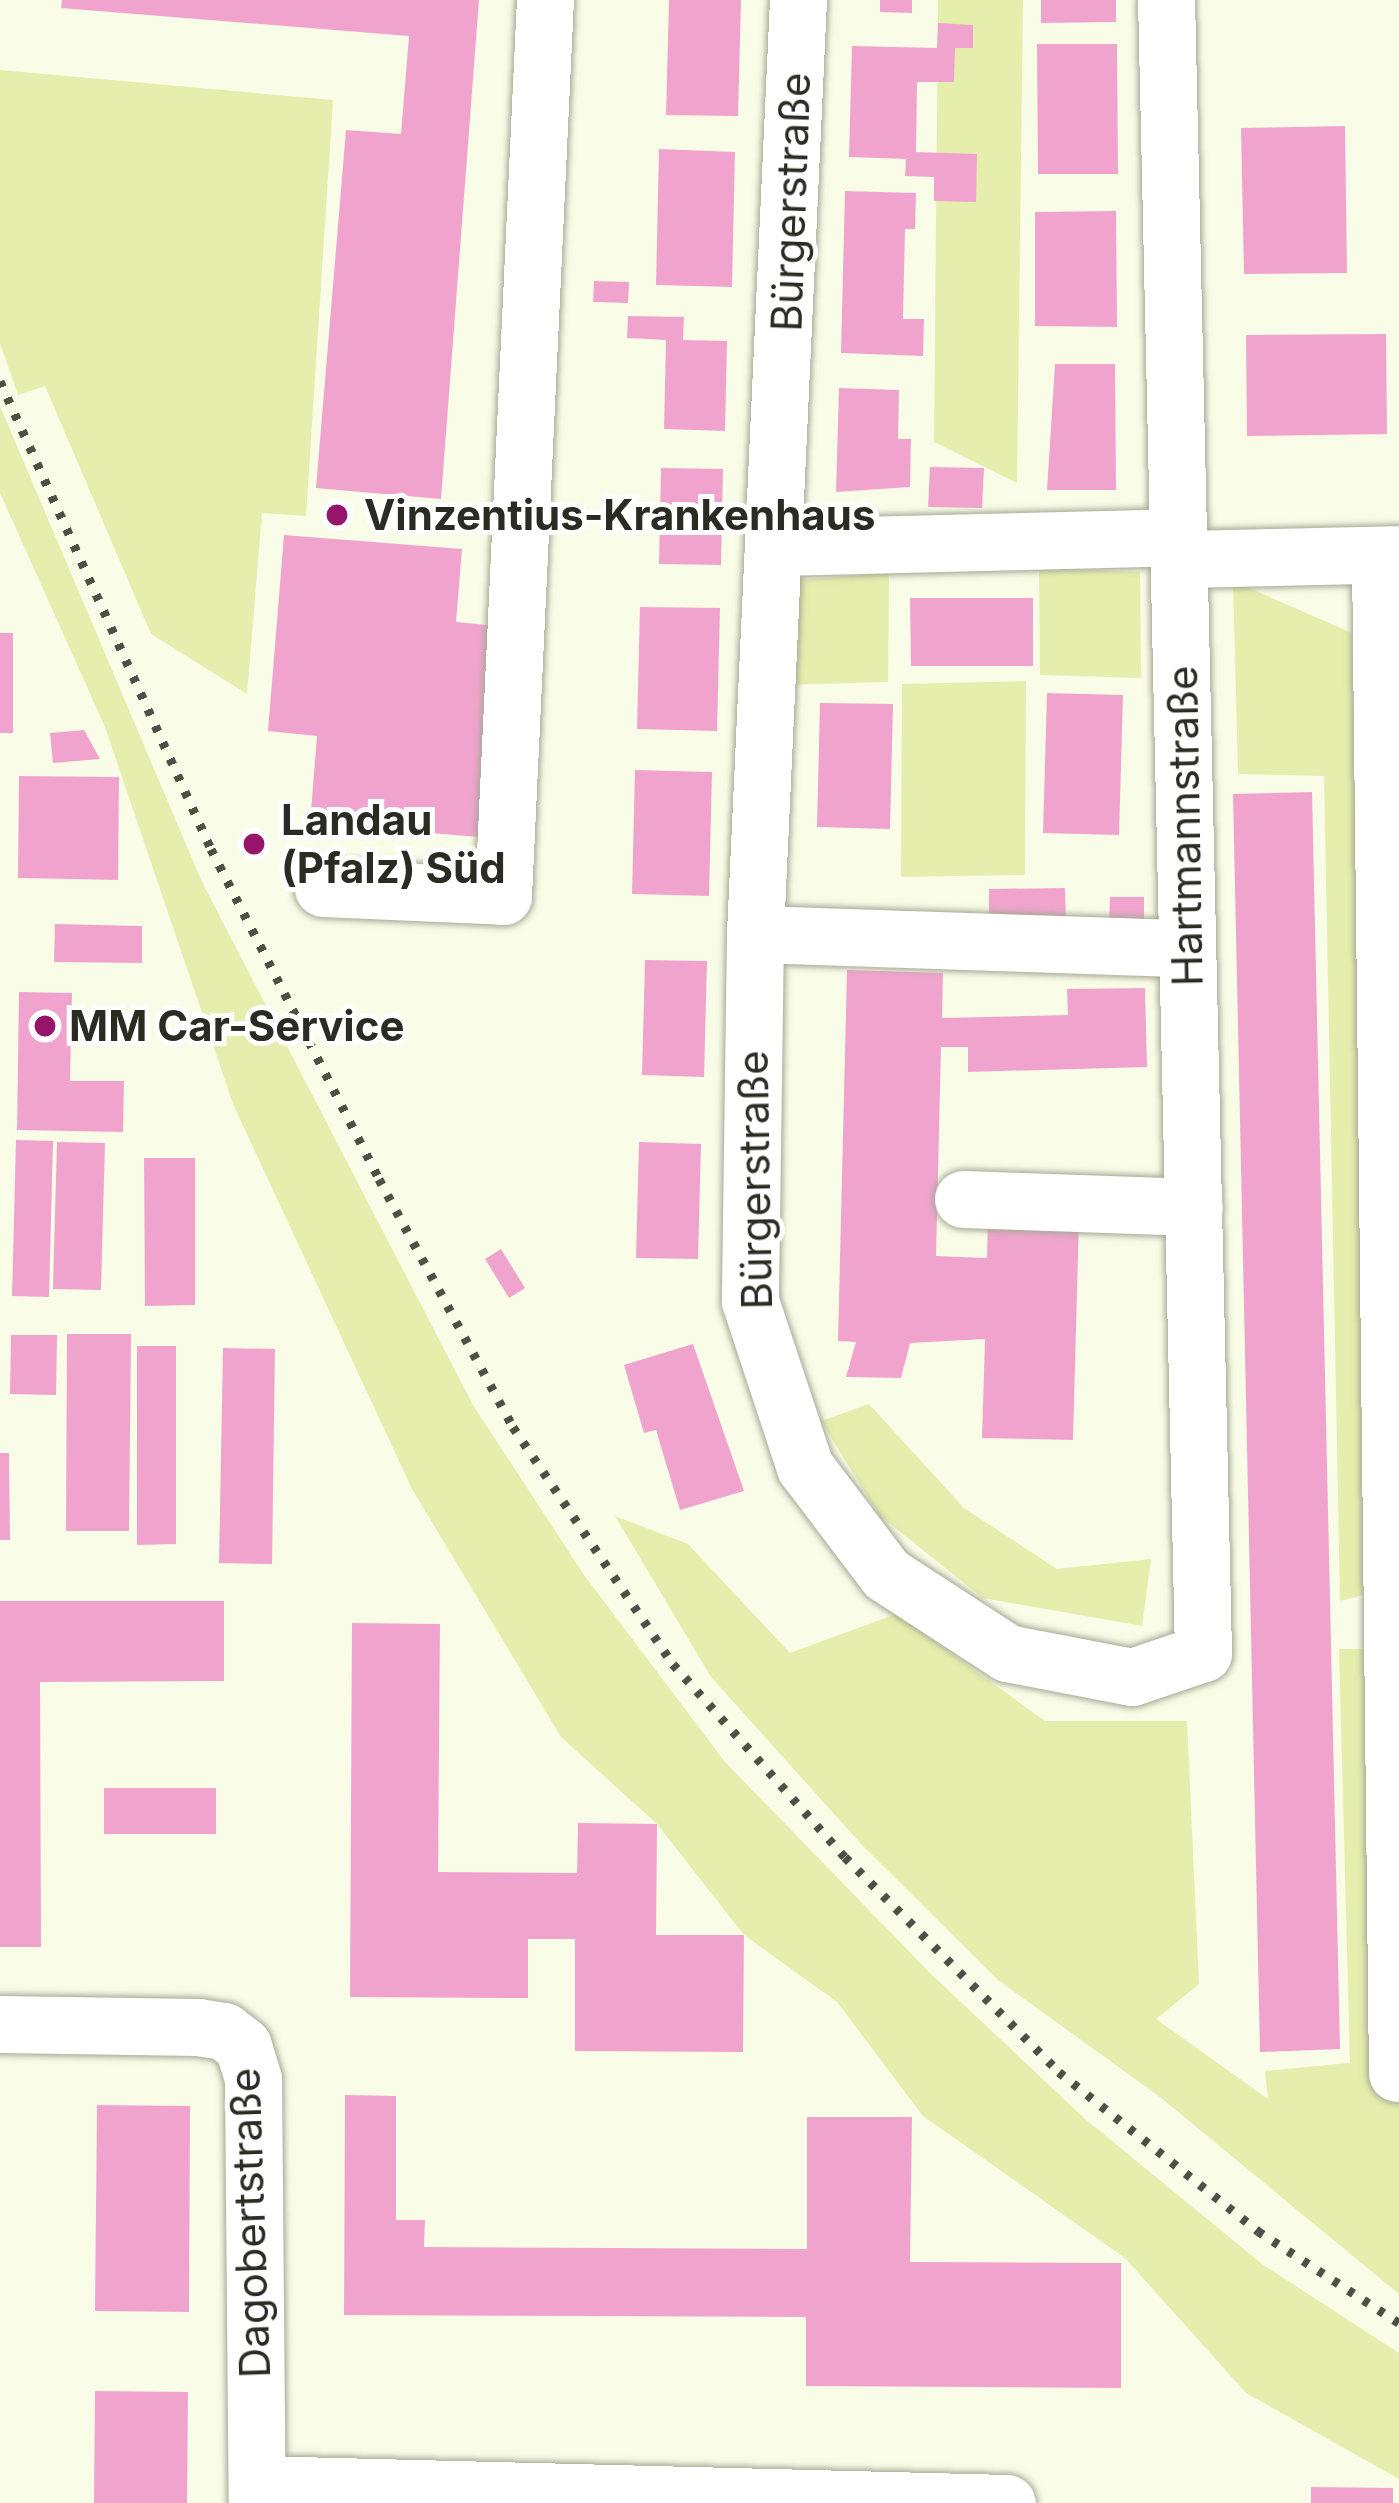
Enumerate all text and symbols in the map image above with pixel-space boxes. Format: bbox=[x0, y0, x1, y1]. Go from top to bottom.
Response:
street label: Bürgerstraße bbox=[761, 72, 821, 332]
place label: Vinzentius-Krankenhaus bbox=[364, 490, 875, 540]
marker: Vinzentius-Krankenhaus bbox=[321, 499, 353, 531]
street label: Hartmannstraße bbox=[1157, 665, 1213, 987]
place label: Landau (Pfalz) Süd bbox=[281, 795, 506, 894]
marker: Landau (Pfalz) Süd bbox=[238, 828, 270, 860]
place label: MM Car-Service bbox=[69, 1001, 404, 1051]
marker: MM Car-Service bbox=[32, 1013, 58, 1039]
street label: Bürgerstraße bbox=[728, 1050, 782, 1310]
street label: Dagobertstraße bbox=[219, 2067, 281, 2379]

